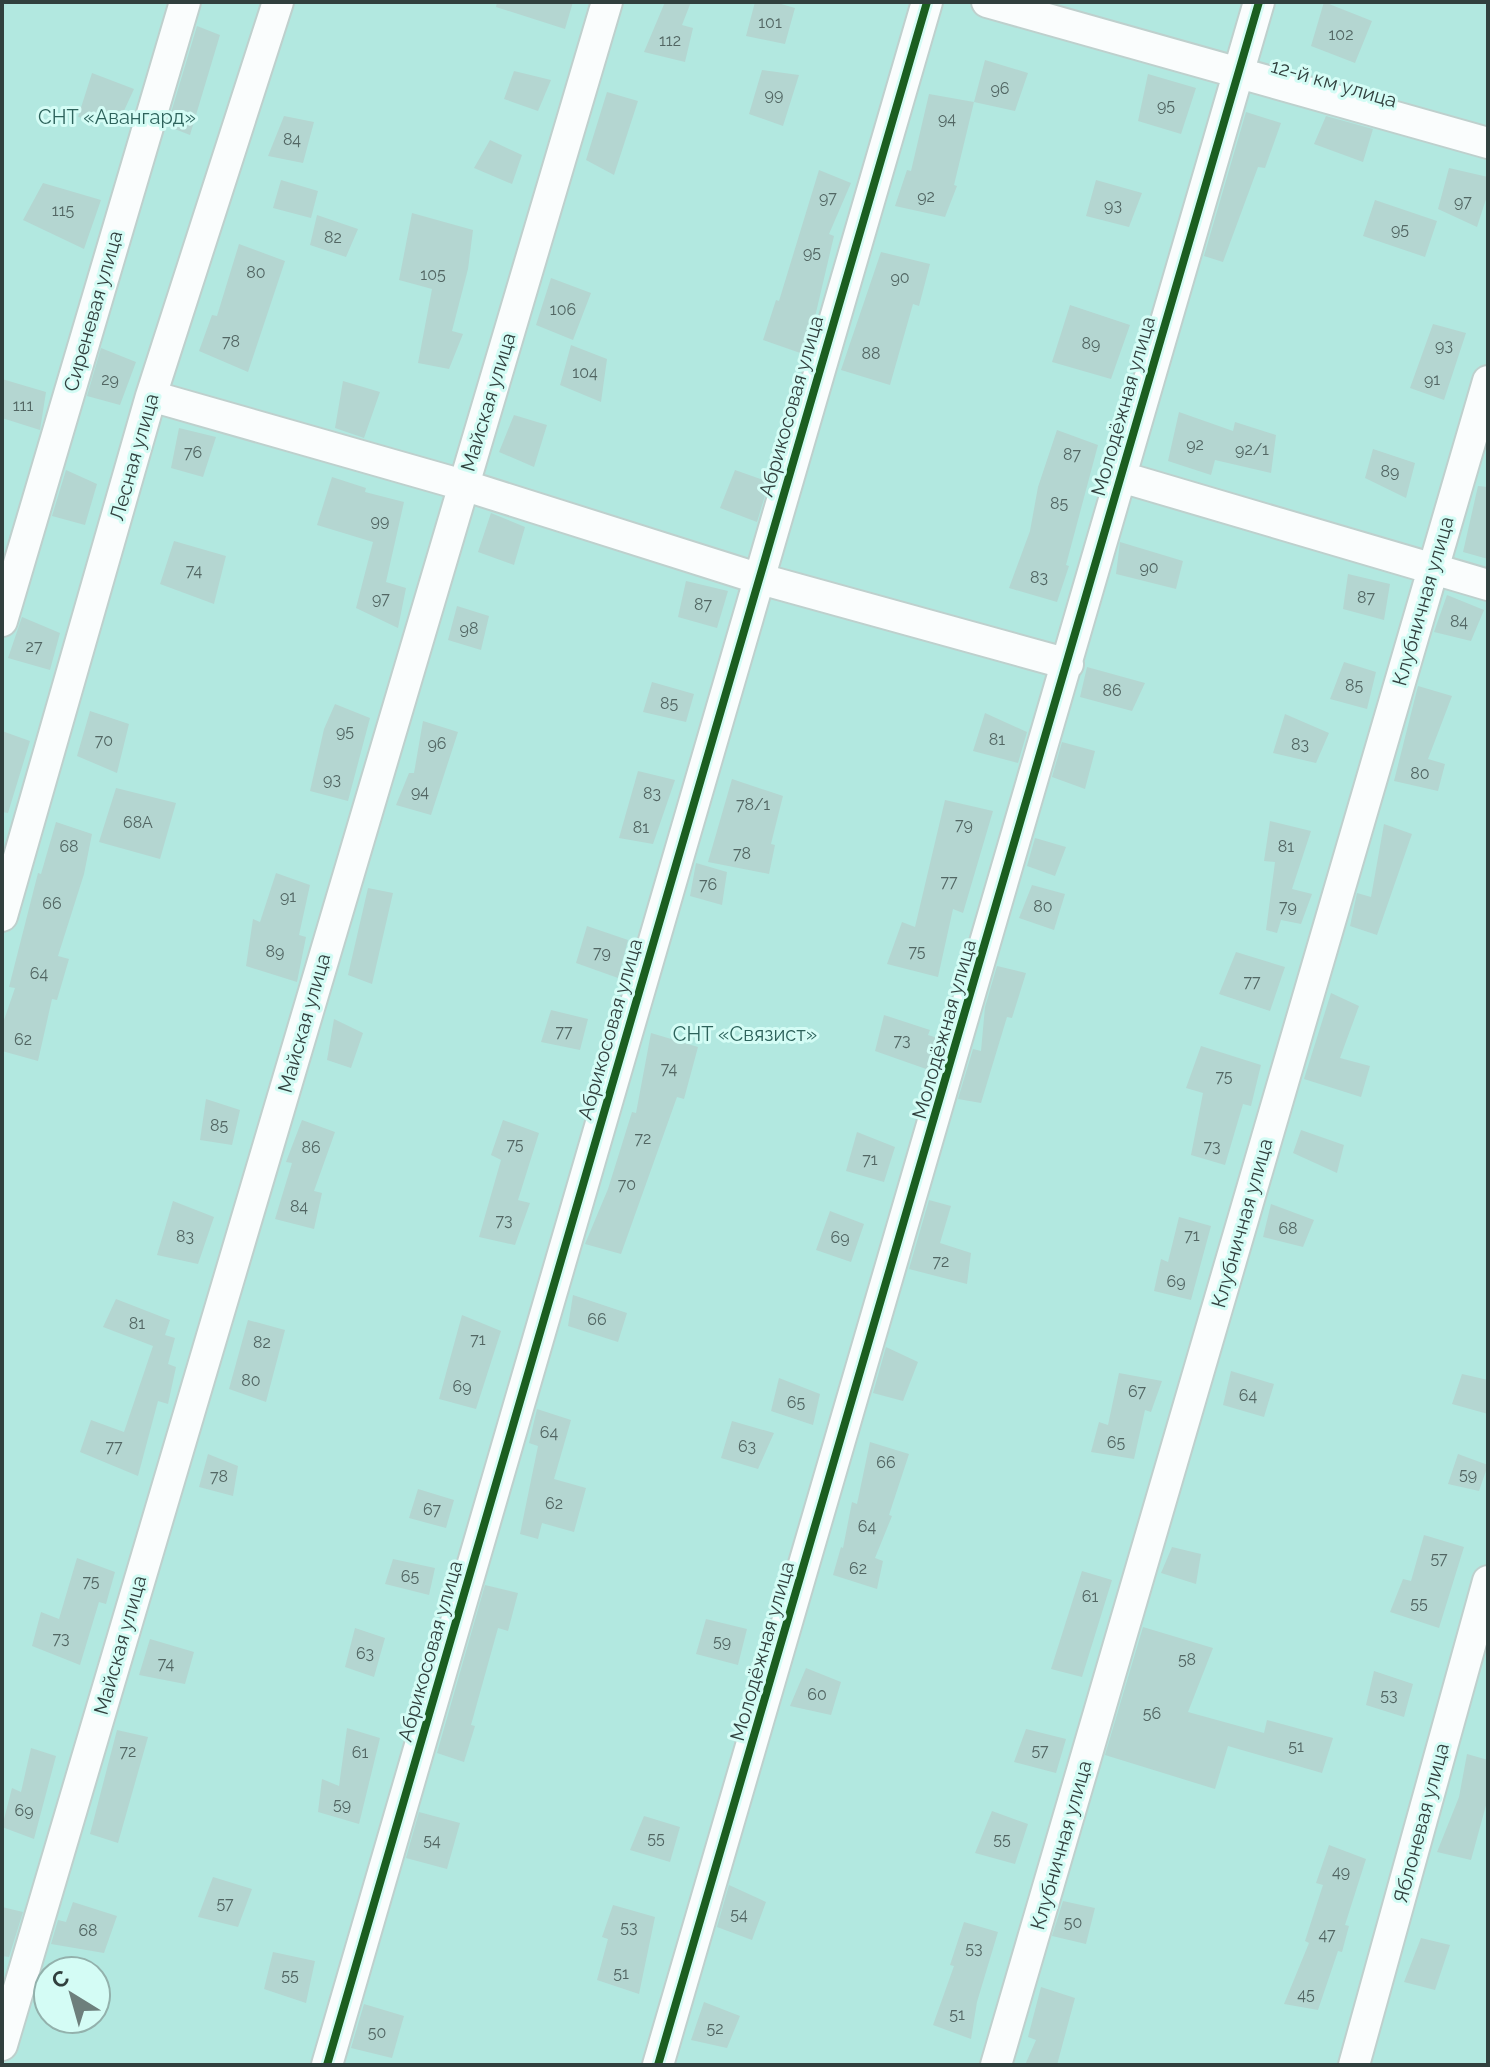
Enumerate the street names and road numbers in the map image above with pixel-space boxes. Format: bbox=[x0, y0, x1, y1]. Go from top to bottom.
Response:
street label: 12-й км улица bbox=[1268, 54, 1400, 112]
street label: Сиреневая улица bbox=[59, 228, 127, 394]
street label: Абрикосовая улица bbox=[754, 313, 828, 499]
street label: Молодёжная улица bbox=[1086, 313, 1160, 499]
street label: Майская улица bbox=[455, 330, 521, 474]
street label: Лесная улица bbox=[104, 391, 164, 523]
street label: Клубничная улица bbox=[1387, 514, 1459, 688]
street label: Абрикосовая улица bbox=[573, 936, 647, 1122]
street label: Молодёжная улица bbox=[907, 936, 981, 1122]
street label: Майская улица bbox=[273, 951, 335, 1095]
street label: Клубничная улица bbox=[1206, 1136, 1278, 1310]
street label: Абрикосовая улица bbox=[393, 1558, 467, 1744]
street label: Молодёжная улица bbox=[725, 1558, 799, 1744]
street label: Майская улица bbox=[89, 1573, 151, 1717]
street label: Яблоневая улица bbox=[1388, 1740, 1454, 1906]
street label: Клубничная улица bbox=[1025, 1758, 1097, 1932]

